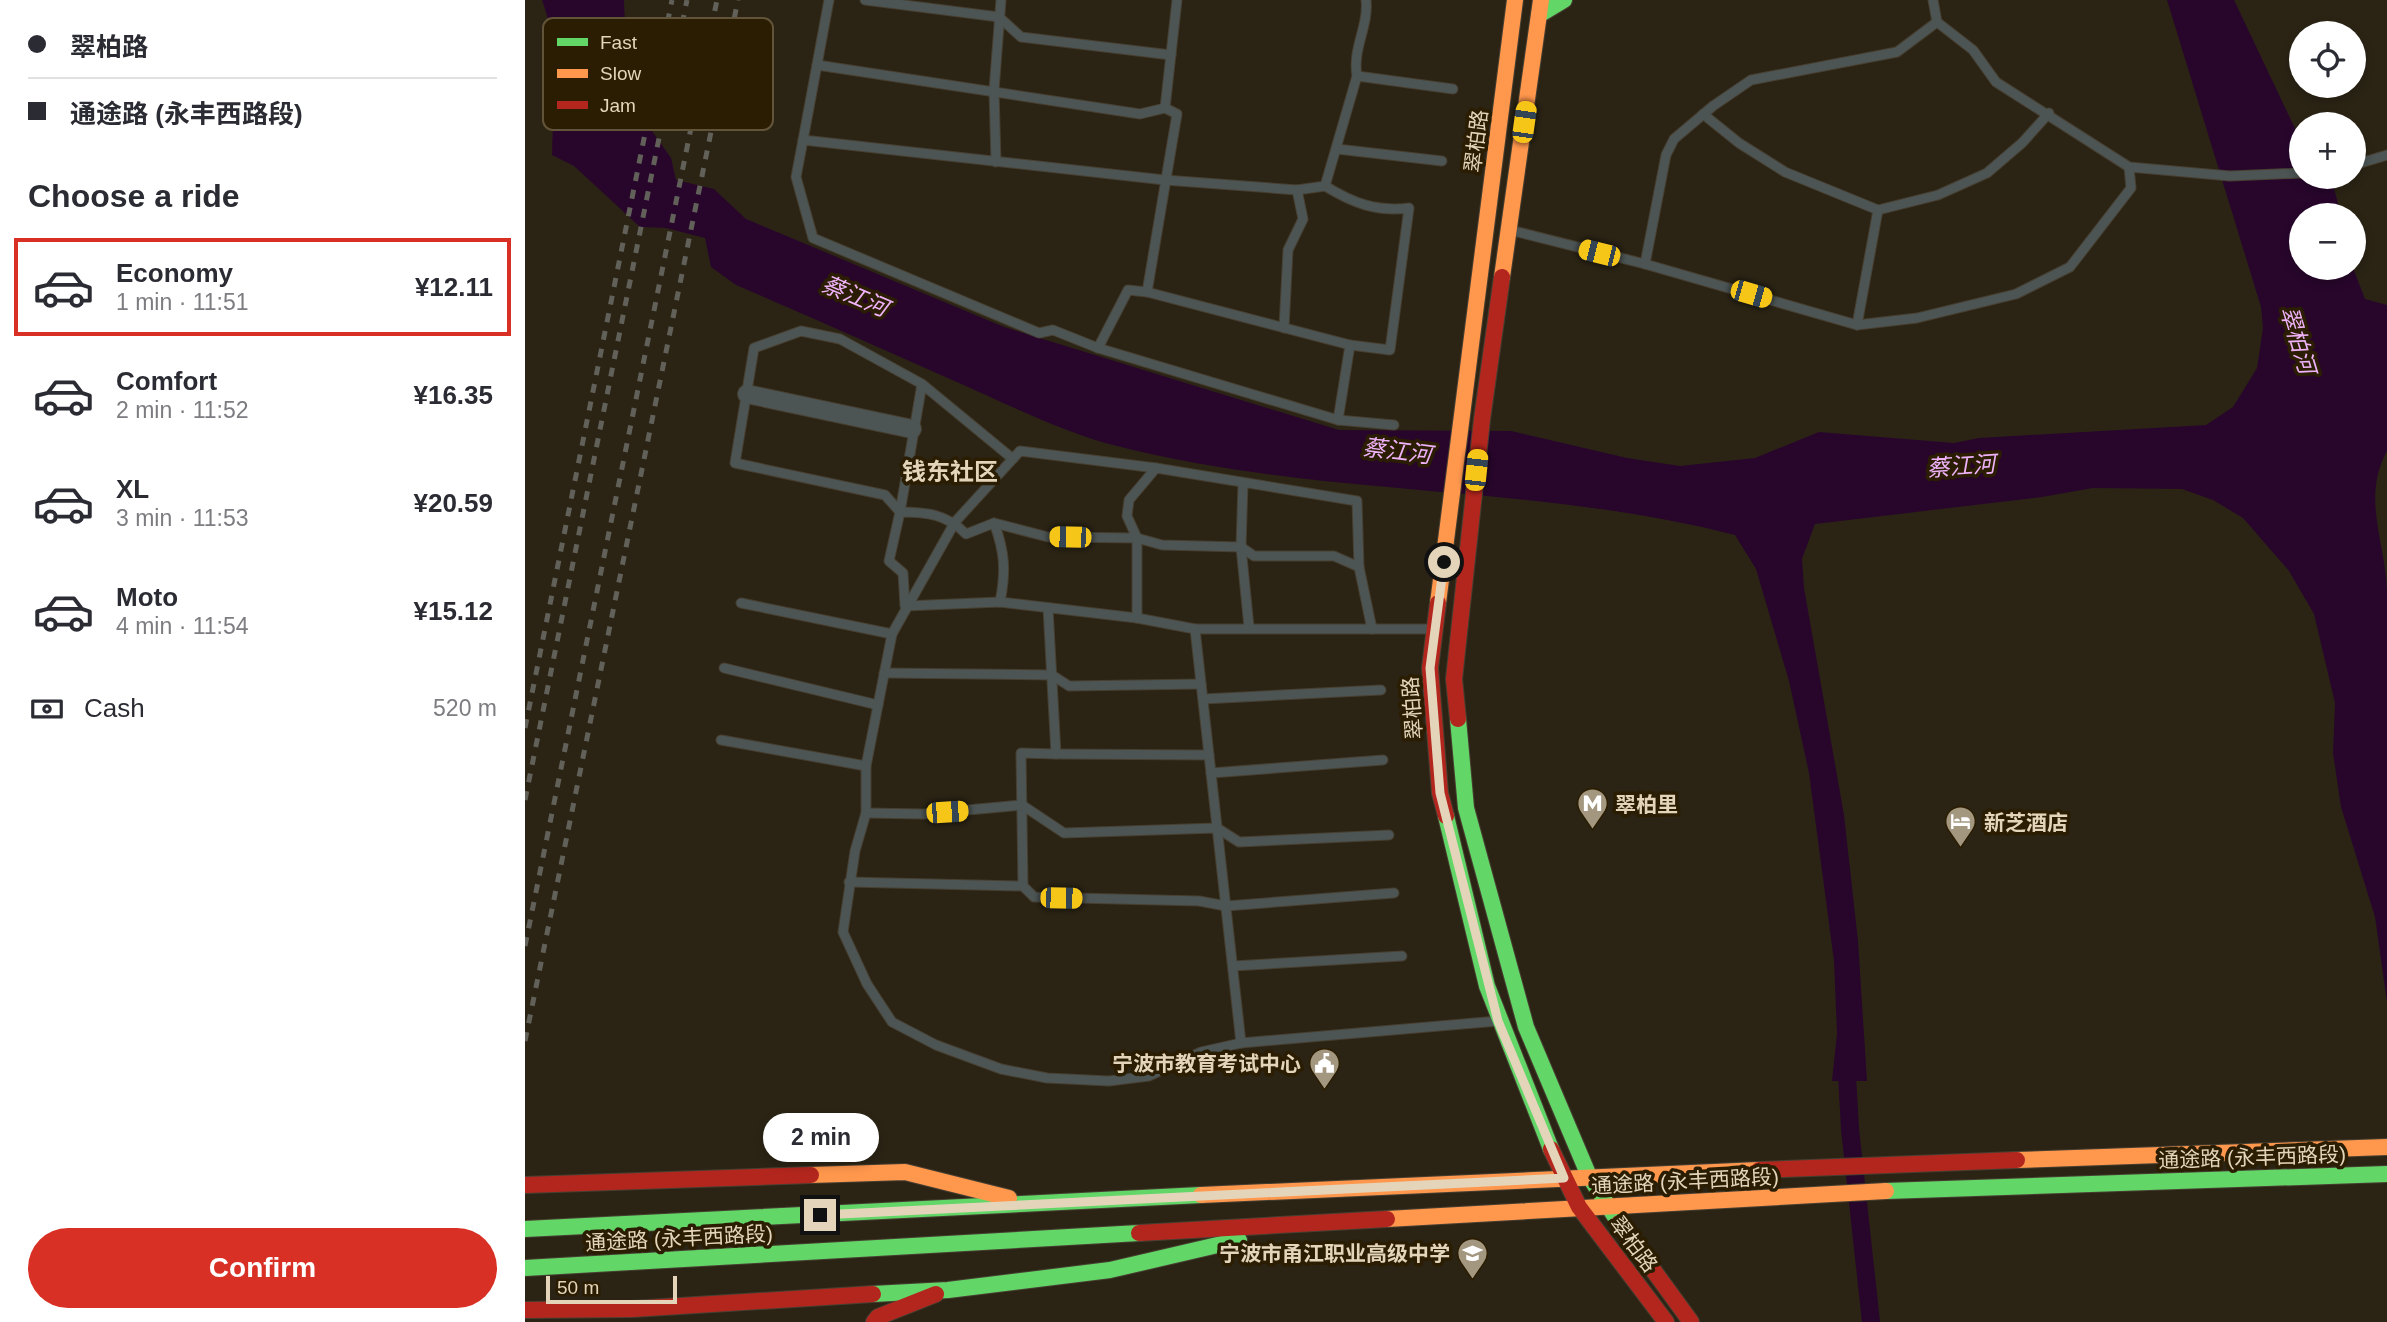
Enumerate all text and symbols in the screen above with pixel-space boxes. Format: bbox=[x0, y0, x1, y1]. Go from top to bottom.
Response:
legend bbox=[543, 18, 773, 130]
map controls bbox=[2289, 21, 2366, 280]
button: locate bbox=[2289, 21, 2366, 98]
text: 翠柏路 bbox=[70, 32, 148, 62]
text: Fast bbox=[600, 32, 638, 53]
text: Slow bbox=[600, 63, 641, 84]
text: Jam bbox=[600, 95, 636, 116]
text: 通途路 (永丰西路段) bbox=[70, 99, 303, 129]
car bbox=[1511, 100, 1538, 144]
street label: 翠柏路 bbox=[1461, 108, 1491, 174]
button: + bbox=[2289, 112, 2366, 189]
text: Choose a ride bbox=[28, 178, 240, 214]
button: − bbox=[2289, 203, 2366, 280]
car bbox=[1577, 238, 1622, 268]
icon: car bbox=[32, 256, 95, 319]
text: Economy bbox=[116, 258, 233, 288]
water label: 蔡江河 bbox=[818, 271, 896, 323]
text: ¥12.11 bbox=[415, 272, 493, 302]
car bbox=[1728, 278, 1775, 310]
text: 1 min · 11:51 bbox=[116, 289, 249, 315]
water label: 翠柏河 bbox=[2275, 303, 2322, 381]
icon: car bbox=[32, 364, 95, 427]
text: Comfort bbox=[116, 366, 217, 396]
text: ¥16.35 bbox=[413, 380, 493, 410]
text: 2 min · 11:52 bbox=[116, 397, 249, 423]
water label: 蔡江河 bbox=[1361, 434, 1437, 469]
car bbox=[1464, 448, 1489, 492]
water label: 蔡江河 bbox=[1926, 450, 2000, 481]
district label: 钱东社区 bbox=[902, 458, 998, 485]
icon: car bbox=[32, 472, 95, 535]
text: XL bbox=[116, 474, 149, 504]
text: ¥20.59 bbox=[413, 488, 493, 518]
text: 3 min · 11:53 bbox=[116, 505, 249, 531]
car bbox=[1049, 526, 1092, 548]
route start bbox=[1428, 546, 1460, 578]
icon: car bbox=[32, 580, 95, 643]
text: Moto bbox=[116, 582, 178, 612]
text: ¥15.12 bbox=[413, 596, 493, 626]
text: 4 min · 11:54 bbox=[116, 613, 249, 639]
street label: 翠柏路 bbox=[1398, 676, 1426, 740]
icon: cash bbox=[28, 690, 66, 728]
text: Cash bbox=[84, 693, 145, 723]
text: 520 m bbox=[433, 695, 497, 721]
metro station icon: 翠柏里 bbox=[1575, 787, 1609, 831]
place label: 翠柏里 bbox=[1615, 793, 1678, 816]
car bbox=[926, 800, 969, 824]
hotel icon: 新芝酒店 bbox=[1944, 805, 1978, 849]
place label: 新芝酒店 bbox=[1984, 811, 2068, 834]
car bbox=[1040, 887, 1083, 909]
public building icon: 宁波市教育考试中心 bbox=[1307, 1046, 1341, 1090]
place label: 宁波市教育考试中心 bbox=[1112, 1052, 1301, 1075]
callout: 2 min bbox=[762, 1114, 878, 1162]
text: 2 min bbox=[791, 1124, 851, 1150]
street label: 通途路 (永丰西路段) bbox=[2158, 1142, 2346, 1172]
street label: 通途路 (永丰西路段) bbox=[1591, 1165, 1779, 1197]
route end bbox=[804, 1199, 836, 1231]
street label: 翠柏路 bbox=[1606, 1212, 1662, 1276]
street label: 通途路 (永丰西路段) bbox=[585, 1222, 773, 1254]
button: Confirm bbox=[28, 1228, 497, 1308]
school or university icon: 宁波市甬江职业高级中学 bbox=[1456, 1236, 1490, 1280]
place label: 宁波市甬江职业高级中学 bbox=[1219, 1242, 1450, 1265]
scale bar bbox=[546, 1273, 677, 1305]
text: 50 m bbox=[557, 1277, 599, 1298]

